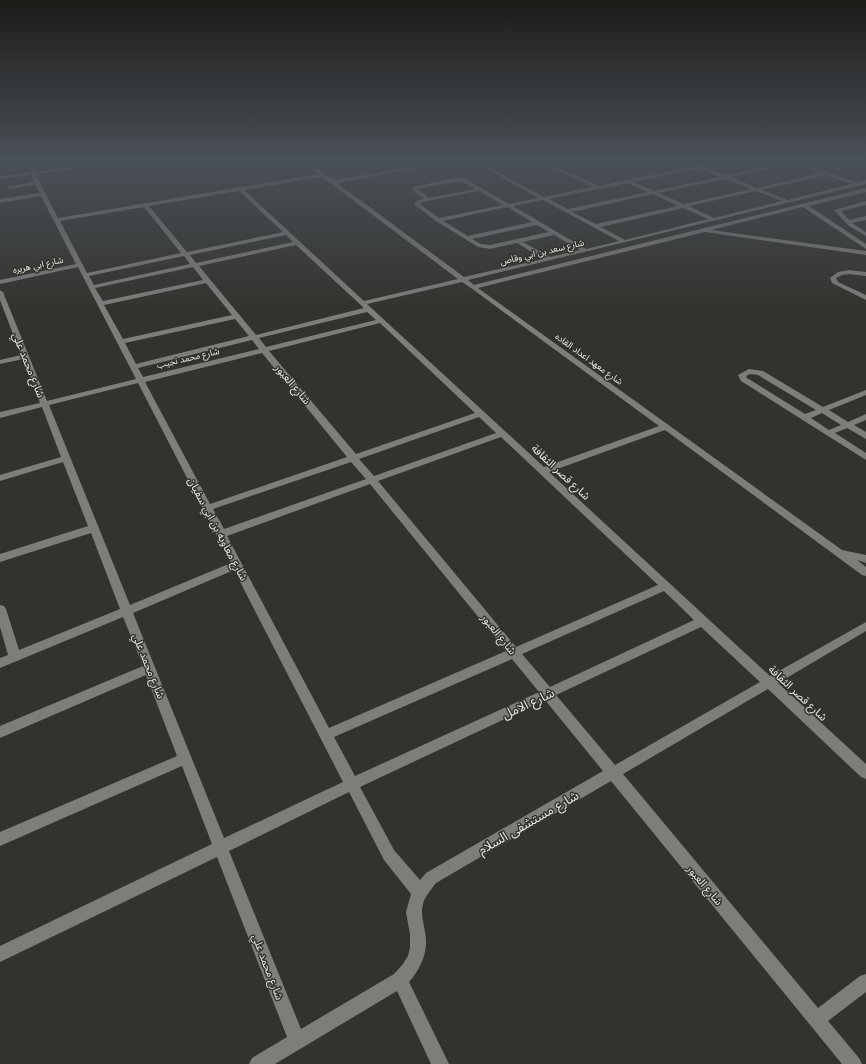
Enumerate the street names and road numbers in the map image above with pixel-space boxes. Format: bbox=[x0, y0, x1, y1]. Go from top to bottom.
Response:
street label: شارع سعد بن ابي وقاص bbox=[499, 236, 586, 269]
street label: شارع ابي هريره bbox=[12, 254, 65, 277]
street label: شارع محمد علي bbox=[7, 330, 50, 401]
street label: شارع معهد اعداد القاده bbox=[552, 330, 625, 388]
street label: شارع محمد نجيب bbox=[155, 345, 221, 372]
street label: شارع العبور bbox=[271, 359, 315, 408]
street label: شارع قصر الثقافة bbox=[528, 440, 594, 504]
street label: شارع معاويه بن ابي سفيان bbox=[183, 474, 252, 585]
street label: شارع العبور bbox=[477, 609, 521, 658]
street label: شارع محمد علي bbox=[127, 631, 170, 702]
street label: شارع قصر الثقافة bbox=[765, 661, 831, 725]
street label: شارع الامل bbox=[499, 683, 558, 725]
street label: شارع مستشفى السلام bbox=[474, 786, 583, 860]
street label: شارع العبور bbox=[683, 860, 727, 909]
street label: شارع محمد علي bbox=[247, 932, 288, 1003]

